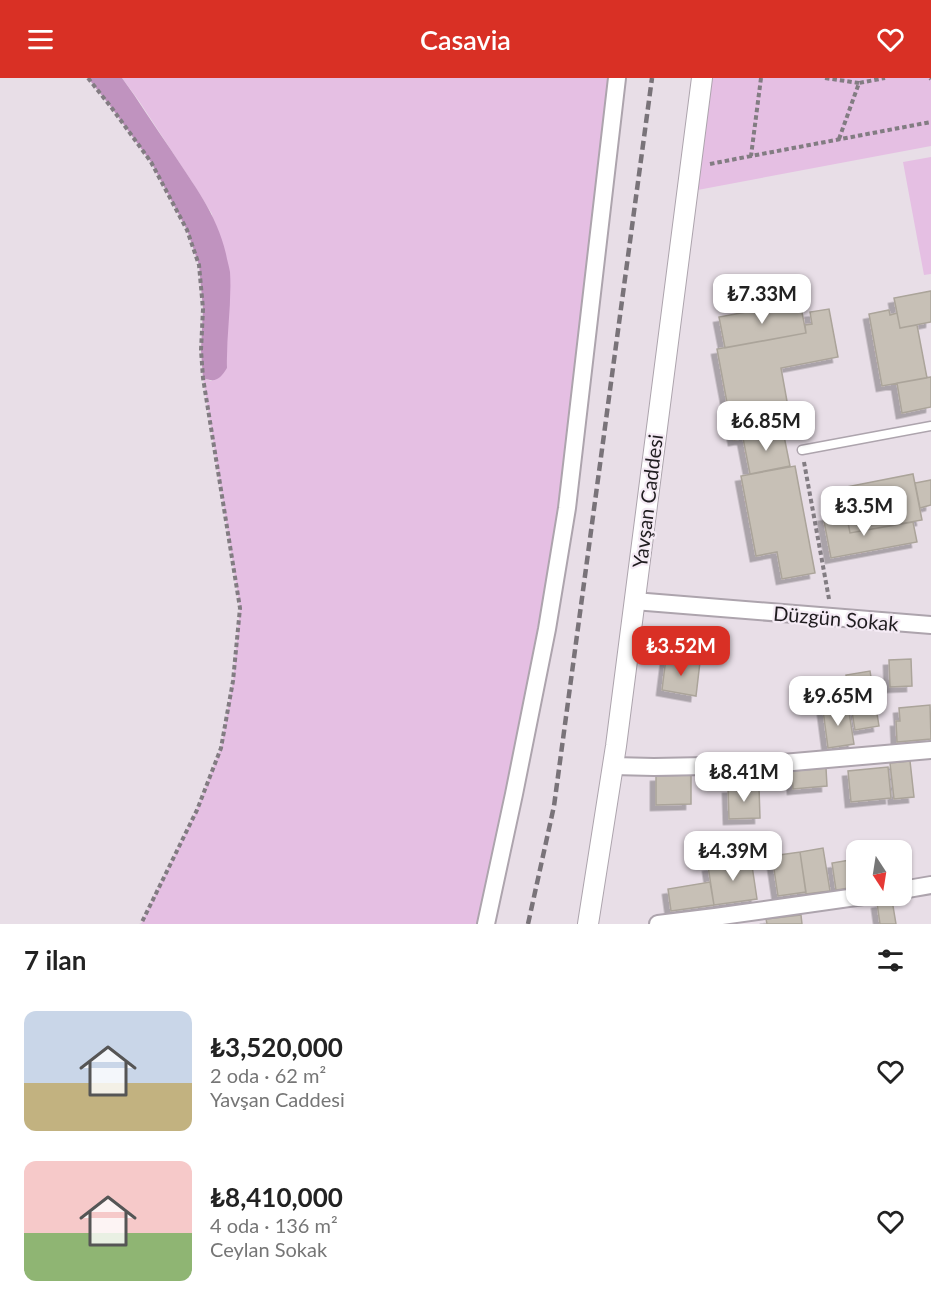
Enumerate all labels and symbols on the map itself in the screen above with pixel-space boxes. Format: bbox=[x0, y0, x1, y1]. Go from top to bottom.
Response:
pin: ₺7.33M bbox=[713, 274, 811, 325]
pin: ₺6.85M bbox=[717, 401, 815, 452]
street label: Yavşan Caddesi bbox=[627, 433, 667, 569]
pin: ₺3.5M bbox=[822, 486, 906, 537]
street label: Düzgün Sokak bbox=[772, 601, 900, 635]
pin: ₺3.52M bbox=[632, 626, 730, 677]
pin: ₺9.65M bbox=[789, 676, 887, 727]
pin: ₺8.41M bbox=[695, 752, 793, 803]
pin: ₺4.39M bbox=[684, 831, 782, 882]
north arrow bbox=[846, 840, 912, 906]

